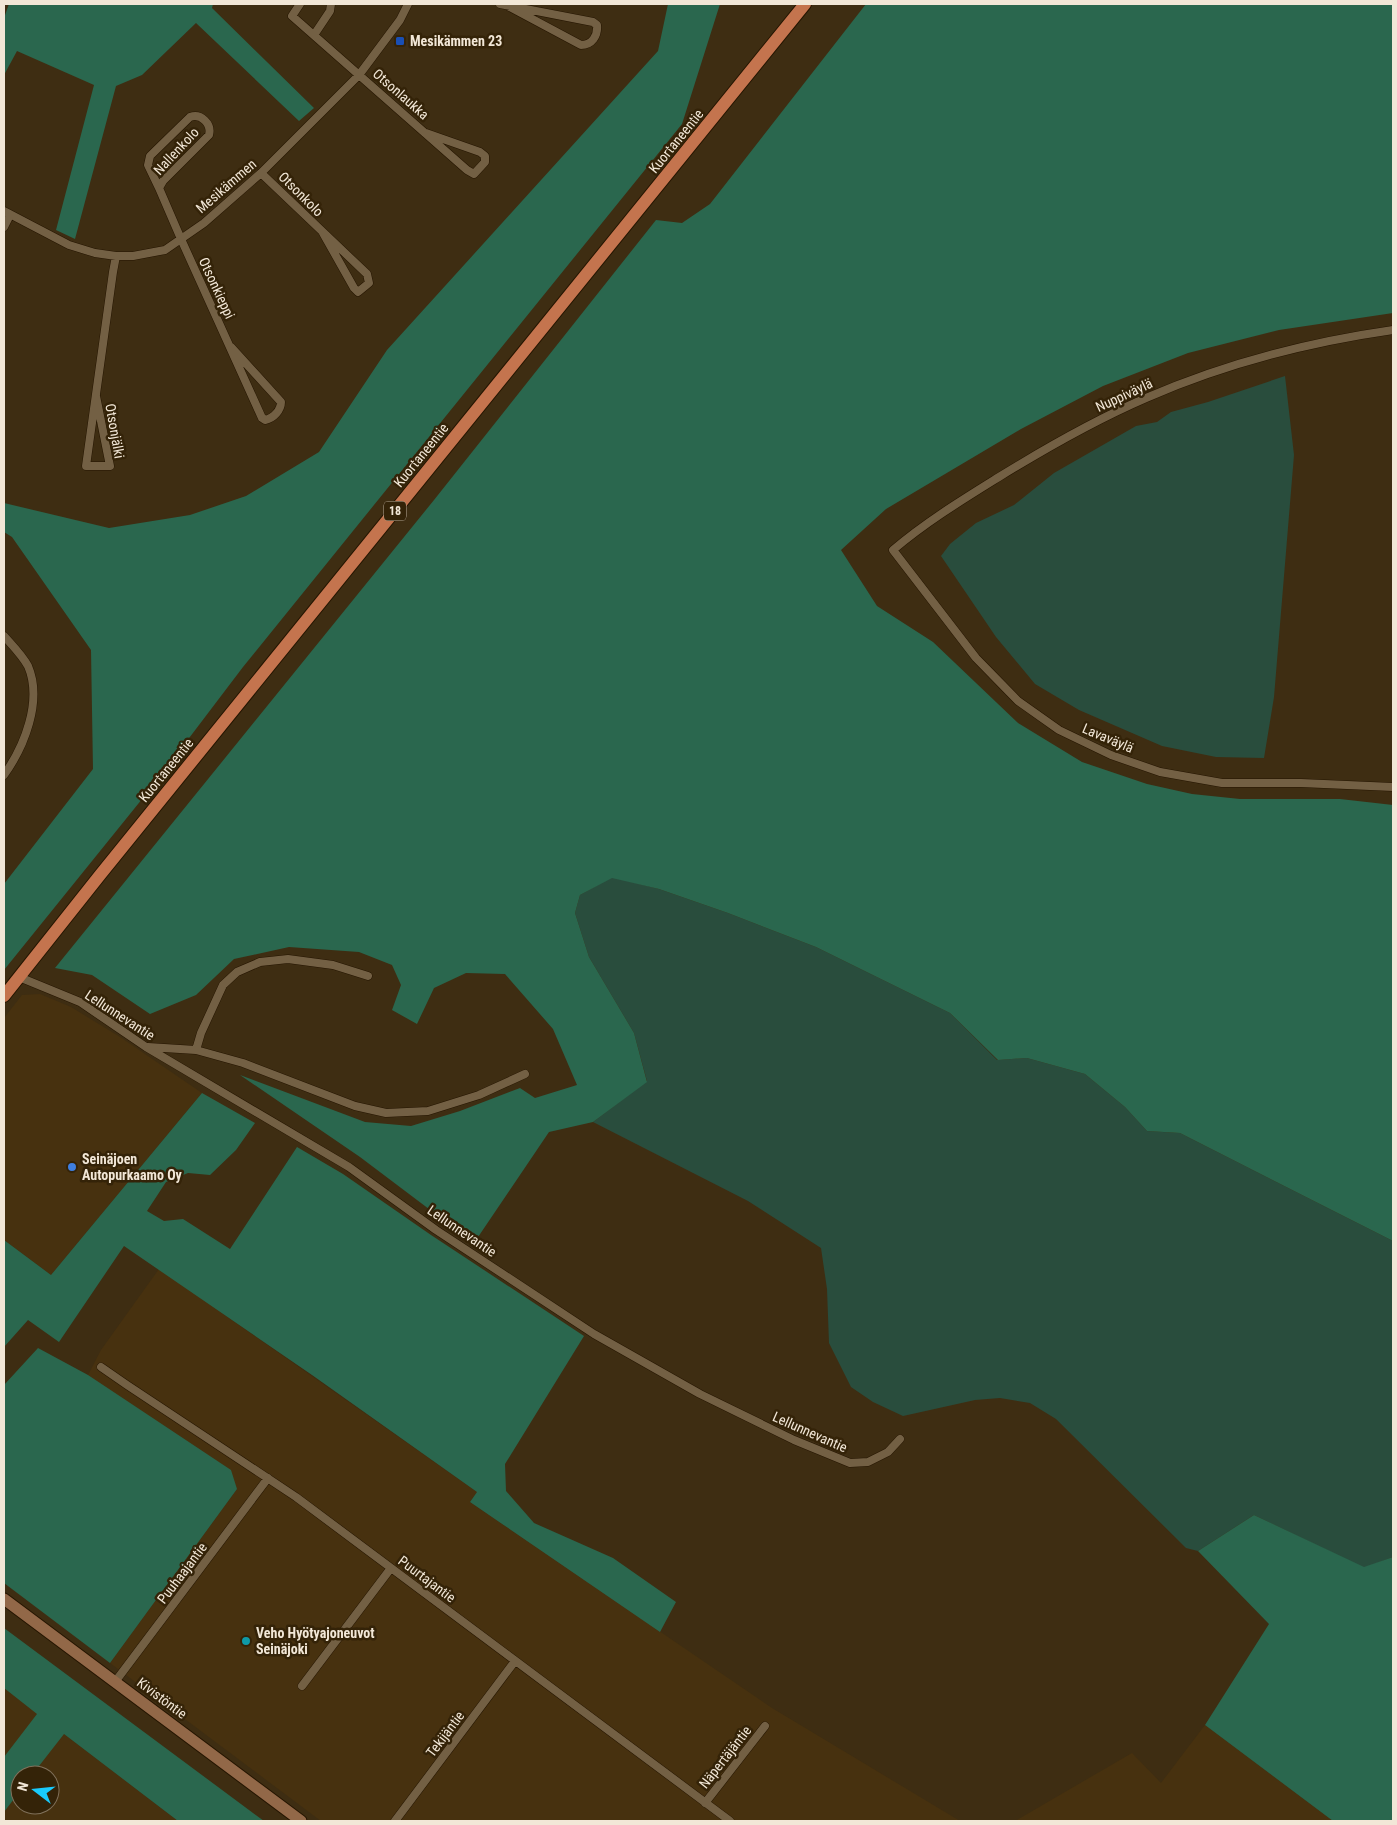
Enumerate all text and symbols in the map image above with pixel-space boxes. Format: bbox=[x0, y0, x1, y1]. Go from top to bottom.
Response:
place label: Mesikämmen 23 bbox=[410, 33, 502, 49]
marker: Mesikämmen 23 bbox=[394, 35, 406, 47]
street label: Otsonlaukka bbox=[370, 65, 432, 123]
street label: Kuortaneentie bbox=[645, 106, 707, 176]
street label: Nallenkolo bbox=[150, 124, 202, 178]
street label: Mesikämmen bbox=[193, 156, 259, 216]
street label: Otsonkolo bbox=[275, 168, 327, 220]
street label: Otsonkieppi bbox=[196, 255, 238, 321]
street label: Nuppiväylä bbox=[1093, 375, 1155, 415]
street label: Otsonjälki bbox=[102, 402, 128, 460]
street label: Kuortaneentie bbox=[390, 420, 452, 490]
road number: 18 bbox=[384, 502, 406, 520]
street label: Lavaväylä bbox=[1080, 720, 1136, 756]
street label: Kuortaneentie bbox=[135, 735, 197, 805]
street label: Lellunnevantie bbox=[82, 987, 158, 1044]
place label: Seinäjoen Autopurkaamo Oy bbox=[82, 1151, 183, 1183]
marker: Seinäjoen Autopurkaamo Oy bbox=[66, 1161, 78, 1173]
street label: Lellunnevantie bbox=[424, 1202, 500, 1260]
street label: Lellunnevantie bbox=[770, 1408, 850, 1456]
street label: Puuhaajantie bbox=[154, 1539, 210, 1607]
street label: Puurtajantie bbox=[395, 1552, 459, 1606]
place label: Veho Hyötyajoneuvot Seinäjoki bbox=[256, 1625, 375, 1657]
marker: Veho Hyötyajoneuvot Seinäjoki bbox=[240, 1635, 252, 1647]
street label: Kivistöntie bbox=[134, 1674, 190, 1722]
street label: Tekijäntie bbox=[423, 1708, 468, 1760]
street label: Näpertäjäntie bbox=[696, 1722, 755, 1791]
north arrow bbox=[10, 1765, 60, 1815]
text: N bbox=[14, 1780, 31, 1793]

